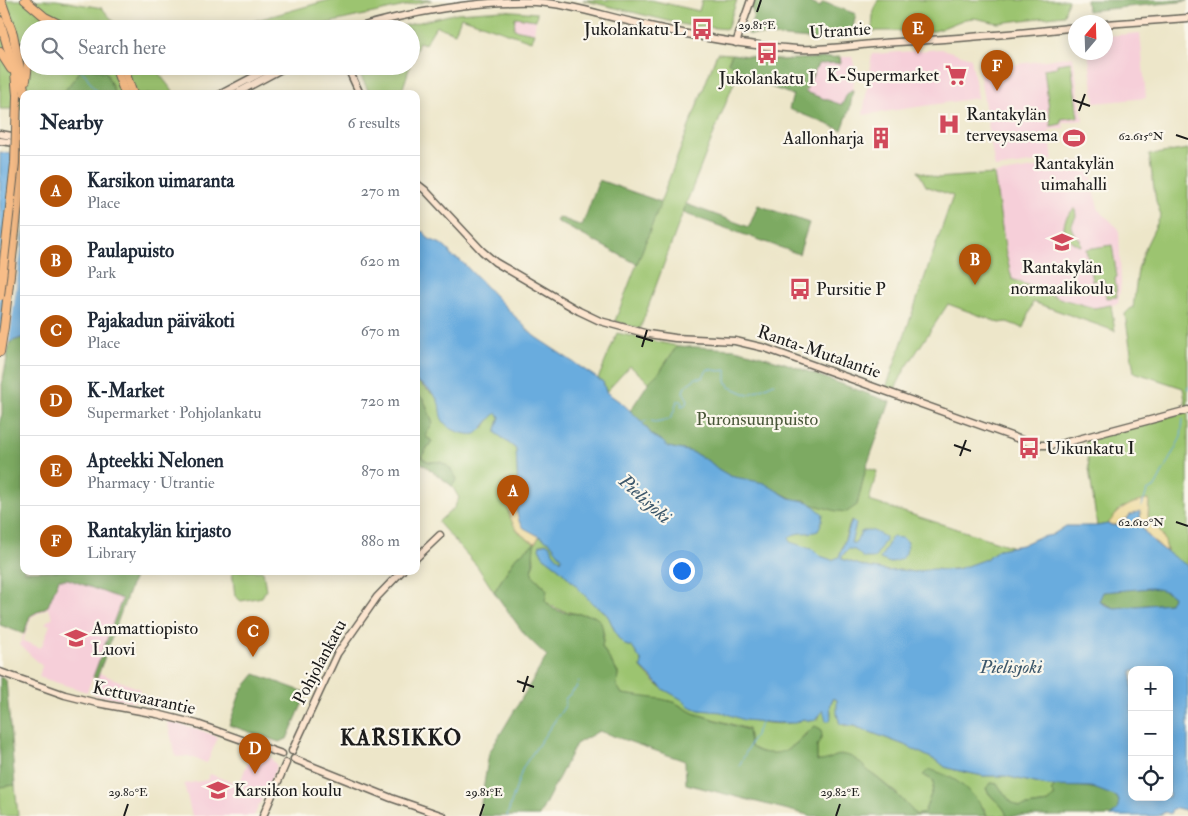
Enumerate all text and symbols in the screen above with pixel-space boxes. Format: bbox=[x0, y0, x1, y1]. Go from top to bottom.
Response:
pin: E bbox=[902, 13, 934, 54]
north arrow bbox=[1068, 15, 1113, 60]
bus stop icon: Jukolankatu L bbox=[689, 16, 715, 42]
street label: Utrantie bbox=[808, 17, 872, 45]
place label: Jukolankatu L bbox=[583, 18, 686, 41]
text: 29.81°E bbox=[738, 18, 776, 33]
search box bbox=[20, 20, 420, 75]
icon: search bbox=[38, 34, 66, 62]
text: Search here bbox=[78, 36, 166, 60]
bus stop icon: Jukolankatu I bbox=[754, 40, 780, 66]
pin: F bbox=[981, 50, 1013, 91]
supermarket icon: K-Supermarket bbox=[943, 62, 969, 88]
place label: K-Supermarket bbox=[827, 64, 939, 87]
place label: Jukolankatu I bbox=[718, 67, 815, 90]
place label: Rantakylän terveysasema bbox=[966, 103, 1059, 147]
text: Nearby bbox=[40, 109, 103, 136]
hospital icon: Rantakylän terveysasema bbox=[936, 111, 962, 137]
text: 6 results bbox=[348, 113, 400, 133]
building icon: Aallonharja bbox=[868, 125, 894, 151]
sports icon: Rantakylän uimahalli bbox=[1061, 125, 1087, 151]
place label: Aallonharja bbox=[782, 127, 865, 150]
text: 62.615°N bbox=[1119, 129, 1164, 144]
place label: Rantakylän uimahalli bbox=[1034, 152, 1114, 196]
text: Karsikon uimaranta bbox=[87, 169, 234, 193]
text: A bbox=[51, 181, 61, 201]
text: 270 m bbox=[361, 181, 400, 201]
text: Place bbox=[87, 193, 120, 213]
school or university icon: Rantakylän normaalikoulu bbox=[1049, 229, 1075, 255]
text: Paulapuisto bbox=[87, 239, 174, 263]
pin: B bbox=[959, 244, 991, 285]
text: B bbox=[51, 251, 61, 271]
text: 620 m bbox=[360, 251, 400, 271]
place label: Rantakylän normaalikoulu bbox=[1011, 256, 1113, 300]
text: Park bbox=[87, 263, 116, 283]
bus stop icon: Pursitie P bbox=[787, 276, 813, 302]
place label: Pursitie P bbox=[816, 278, 886, 301]
text: Pajakadun päiväkoti bbox=[87, 309, 235, 333]
street label: Ranta-Mutalantie bbox=[754, 320, 884, 384]
text: C bbox=[50, 321, 62, 341]
text: 670 m bbox=[361, 321, 400, 341]
text: Place bbox=[87, 333, 120, 353]
text: K-Market bbox=[87, 379, 164, 403]
text: D bbox=[49, 391, 63, 411]
text: 720 m bbox=[361, 391, 400, 411]
text: Supermarket · Pohjolankatu bbox=[87, 403, 262, 423]
park label: Puronsuunpuisto bbox=[696, 408, 818, 431]
bus stop icon: Uikunkatu I bbox=[1016, 435, 1042, 461]
place label: Uikunkatu I bbox=[1046, 437, 1135, 460]
text: Apteekki Nelonen bbox=[87, 449, 224, 473]
text: E bbox=[50, 461, 62, 481]
text: 870 m bbox=[361, 461, 400, 481]
water label: Pielisjoki bbox=[613, 468, 676, 529]
text: Pharmacy · Utrantie bbox=[87, 473, 215, 493]
pin: A bbox=[497, 475, 529, 516]
text: 62.610°N bbox=[1118, 515, 1164, 530]
text: Rantakylän kirjasto bbox=[87, 519, 231, 543]
text: F bbox=[51, 531, 61, 551]
text: 880 m bbox=[361, 531, 400, 551]
text: Library bbox=[87, 543, 136, 563]
your location bbox=[669, 558, 695, 584]
pin: C bbox=[237, 616, 269, 657]
street label: Pohjolankatu bbox=[288, 616, 352, 708]
place label: Ammattiopisto Luovi bbox=[91, 617, 199, 661]
school or university icon: Ammattiopisto Luovi bbox=[63, 625, 89, 651]
water label: Pielisjoki bbox=[979, 655, 1042, 679]
map controls bbox=[1128, 666, 1173, 801]
button: + bbox=[1128, 666, 1173, 711]
street label: Kettuvaarantie bbox=[90, 676, 198, 720]
button: − bbox=[1128, 711, 1173, 756]
district label: KARSIKKO bbox=[340, 724, 462, 752]
pin: D bbox=[239, 733, 271, 774]
button: locate bbox=[1128, 756, 1173, 801]
school or university icon: Karsikon koulu bbox=[205, 777, 231, 803]
place label: Karsikon koulu bbox=[234, 779, 342, 802]
text: 29.80°E bbox=[108, 785, 148, 800]
text: 29.81°E bbox=[465, 785, 503, 800]
text: 29.82°E bbox=[820, 785, 860, 800]

